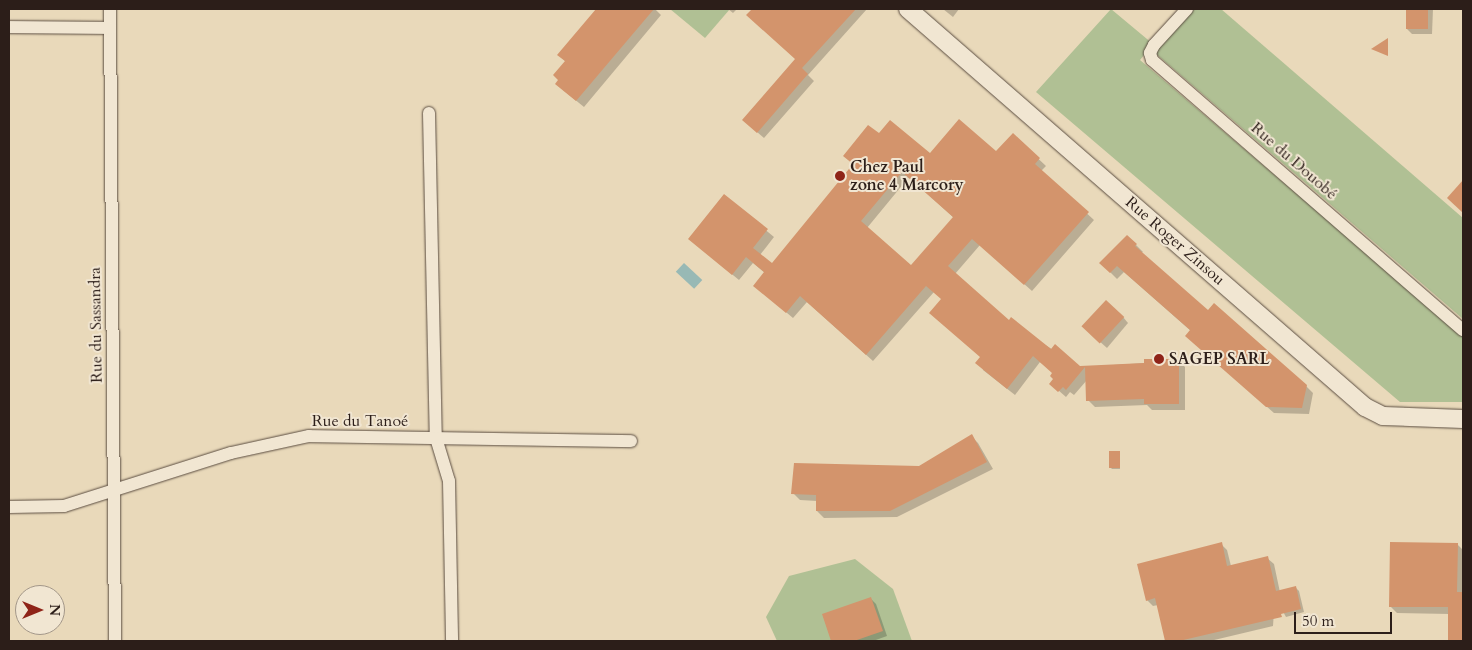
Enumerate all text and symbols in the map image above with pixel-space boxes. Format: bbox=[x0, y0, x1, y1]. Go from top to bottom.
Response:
street label: Rue du Douobé bbox=[1247, 118, 1341, 204]
place label: Chez Paul zone 4 Marcory bbox=[850, 157, 963, 195]
marker: Chez Paul zone 4 Marcory bbox=[834, 170, 846, 182]
street label: Rue Roger Zinsou bbox=[1121, 193, 1229, 289]
street label: Rue du Sassandra bbox=[85, 267, 107, 383]
place label: SAGEP SARL bbox=[1169, 349, 1270, 369]
marker: SAGEP SARL bbox=[1153, 353, 1165, 365]
street label: Rue du Tanoé bbox=[312, 411, 408, 431]
north arrow bbox=[15, 585, 65, 635]
scale bar bbox=[1297, 602, 1394, 634]
text: N bbox=[45, 604, 64, 616]
text: 50 m bbox=[1302, 611, 1334, 631]

